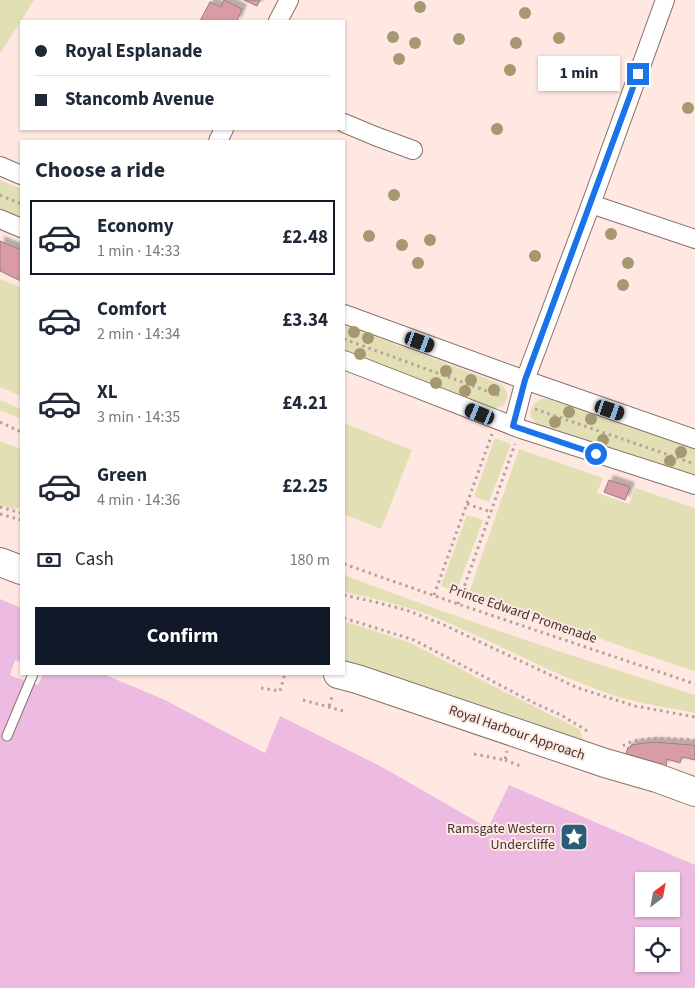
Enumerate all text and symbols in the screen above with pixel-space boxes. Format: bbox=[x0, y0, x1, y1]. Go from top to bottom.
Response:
text: Royal Esplanade bbox=[65, 38, 202, 65]
callout: 1 min bbox=[538, 56, 620, 92]
text: 1 min bbox=[560, 62, 598, 84]
route end bbox=[627, 63, 649, 85]
text: Stancomb Avenue bbox=[65, 86, 214, 113]
text: Choose a ride bbox=[35, 154, 165, 186]
text: Economy bbox=[97, 213, 174, 240]
icon: car bbox=[37, 215, 82, 260]
text: £2.48 bbox=[282, 224, 328, 251]
text: 1 min · 14:33 bbox=[97, 240, 180, 262]
text: Comfort bbox=[97, 296, 167, 323]
icon: car bbox=[37, 298, 82, 343]
text: £3.34 bbox=[282, 307, 328, 334]
text: 2 min · 14:34 bbox=[97, 323, 180, 345]
car bbox=[403, 330, 436, 354]
text: XL bbox=[97, 379, 118, 406]
icon: car bbox=[37, 381, 82, 426]
text: £4.21 bbox=[282, 390, 328, 417]
car bbox=[593, 398, 626, 422]
car bbox=[463, 401, 496, 427]
text: 3 min · 14:35 bbox=[97, 406, 180, 428]
route start bbox=[585, 443, 607, 465]
text: Green bbox=[97, 462, 147, 489]
icon: car bbox=[37, 464, 82, 509]
text: £2.25 bbox=[282, 473, 328, 500]
text: 4 min · 14:36 bbox=[97, 489, 180, 511]
icon: cash bbox=[35, 546, 63, 574]
text: Cash bbox=[75, 546, 114, 573]
text: 180 m bbox=[290, 549, 330, 571]
street label: Prince Edward Promenade bbox=[446, 579, 600, 649]
button: Confirm bbox=[35, 607, 330, 665]
street label: Royal Harbour Approach bbox=[446, 700, 588, 766]
place label: Ramsgate Western Undercliffe bbox=[447, 819, 555, 855]
place icon: Ramsgate Western Undercliffe bbox=[559, 822, 589, 852]
north arrow bbox=[635, 872, 680, 918]
map controls bbox=[635, 872, 680, 972]
button: locate bbox=[635, 927, 680, 972]

